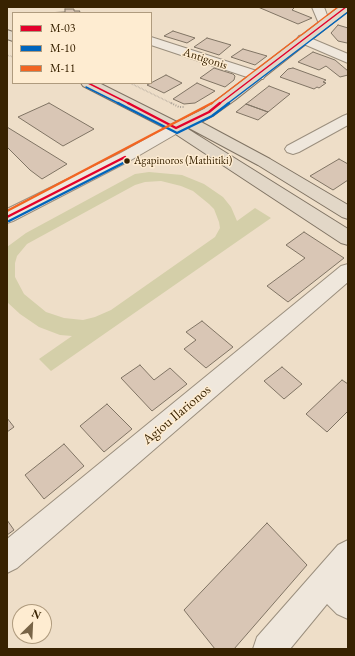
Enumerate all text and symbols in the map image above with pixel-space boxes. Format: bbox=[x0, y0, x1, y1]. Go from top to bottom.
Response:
legend bbox=[12, 12, 152, 84]
text: M-03 bbox=[50, 20, 76, 36]
text: M-10 bbox=[50, 40, 76, 56]
street label: Antigonis bbox=[181, 45, 229, 73]
text: M-11 bbox=[50, 60, 76, 76]
place label: Agapinoros (Mathitiki) bbox=[134, 154, 232, 168]
marker: Agapinoros (Mathitiki) bbox=[122, 156, 132, 166]
street label: Agiou Ilarionos bbox=[139, 382, 215, 448]
north arrow bbox=[12, 604, 52, 644]
text: N bbox=[30, 606, 43, 622]

